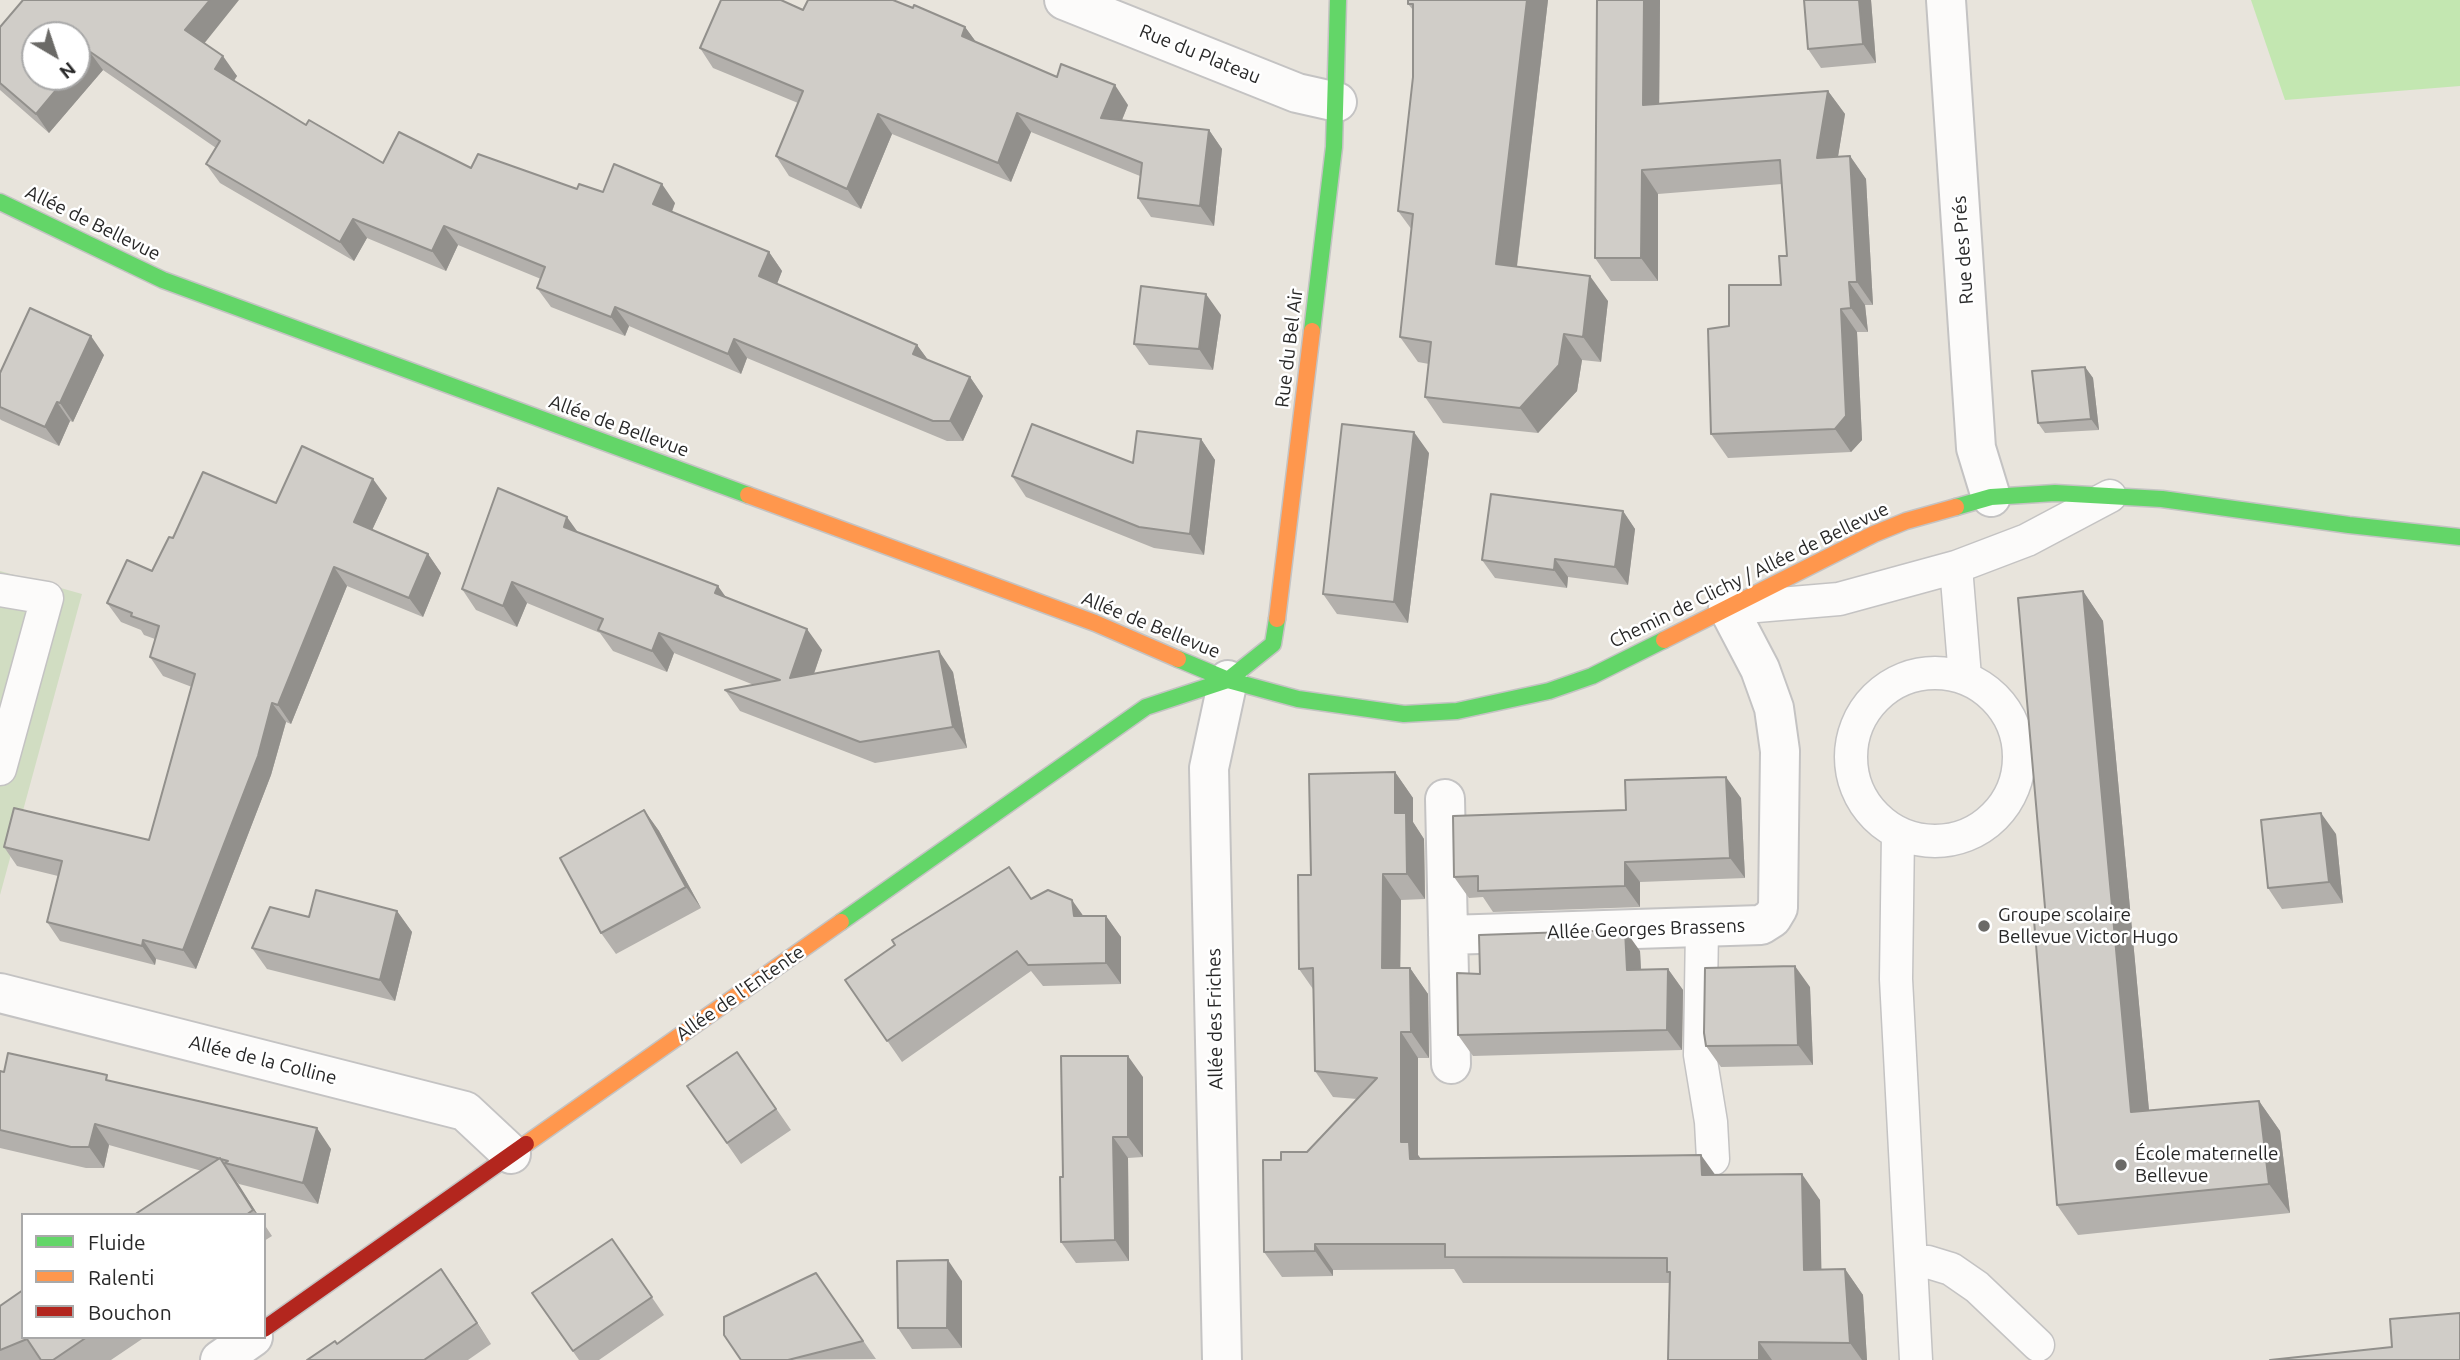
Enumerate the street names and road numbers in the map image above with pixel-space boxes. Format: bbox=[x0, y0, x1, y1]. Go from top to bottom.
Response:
street label: Rue du Plateau bbox=[1136, 19, 1264, 89]
street label: Allée de Bellevue bbox=[22, 180, 164, 266]
street label: Rue des Prés bbox=[1948, 195, 1978, 305]
street label: Rue du Bel Air bbox=[1270, 287, 1308, 409]
street label: Allée de Bellevue bbox=[546, 390, 692, 462]
street label: Chemin de Clichy / Allée de Bellevue bbox=[1606, 497, 1892, 653]
street label: Allée de Bellevue bbox=[1078, 587, 1224, 663]
street label: Allée Georges Brassens bbox=[1547, 914, 1745, 944]
street label: Allée de l'Entente bbox=[671, 940, 809, 1046]
street label: Allée des Friches bbox=[1202, 948, 1228, 1090]
street label: Allée de la Colline bbox=[187, 1031, 339, 1089]

